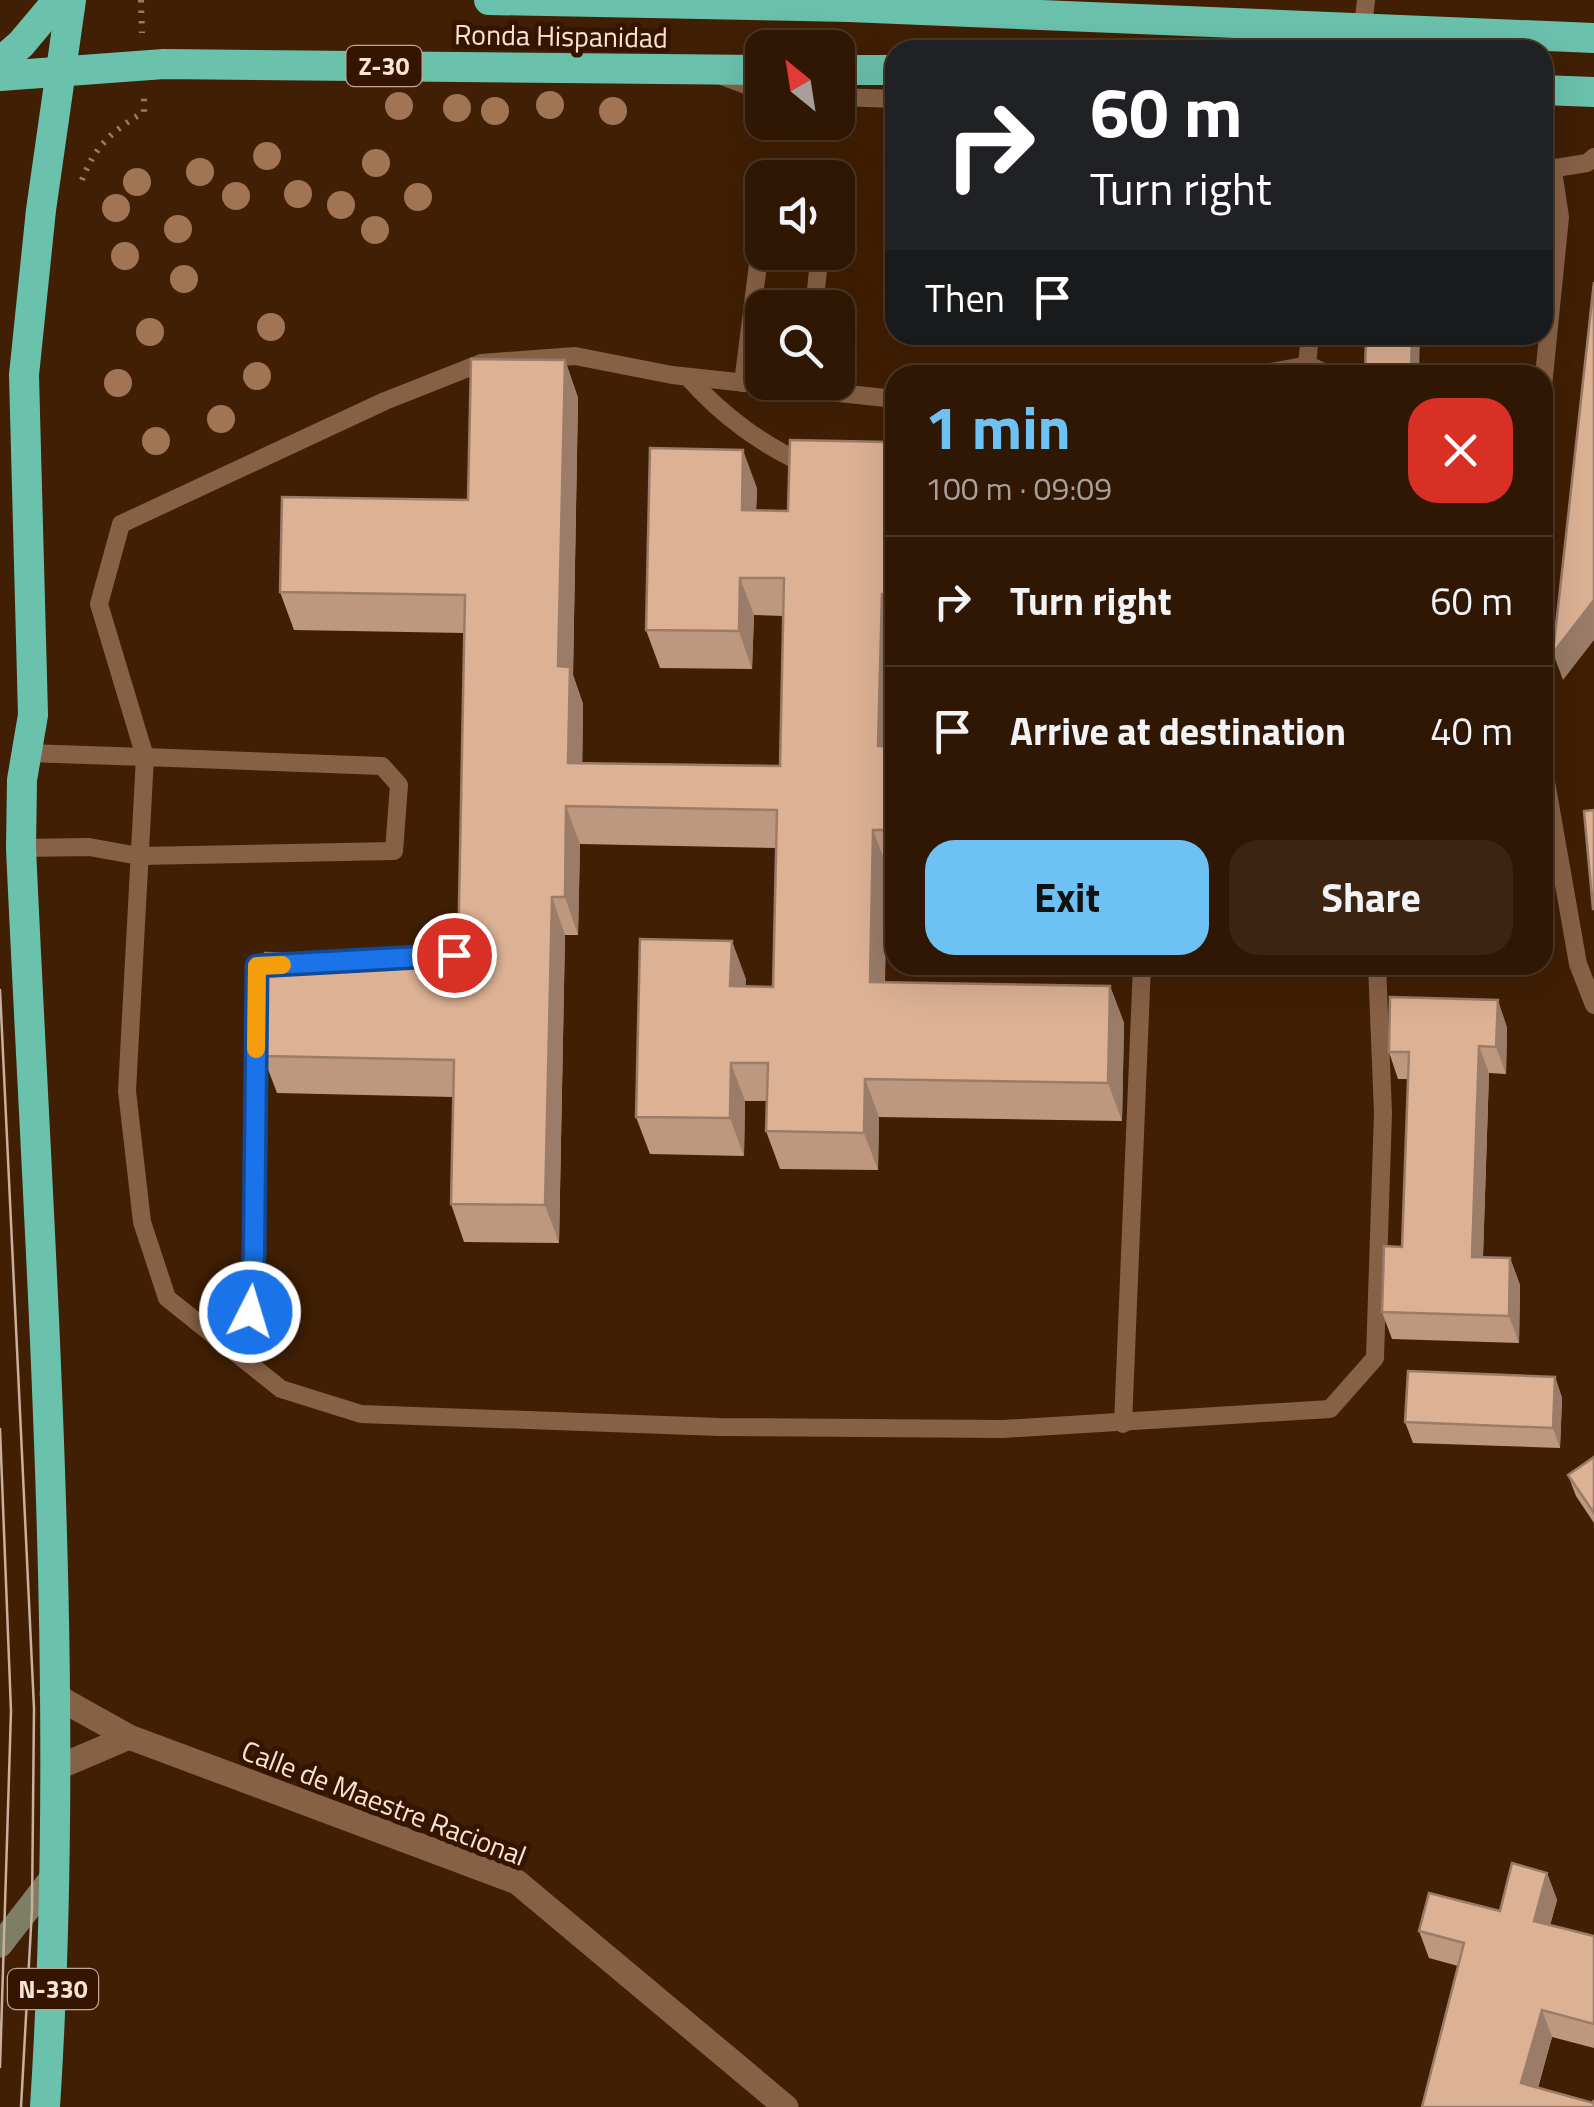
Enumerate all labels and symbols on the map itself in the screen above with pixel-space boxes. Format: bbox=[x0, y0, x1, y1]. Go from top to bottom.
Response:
street label: Ronda Hispanidad bbox=[454, 12, 668, 59]
north arrow bbox=[745, 30, 855, 140]
road number: Z-30 bbox=[346, 46, 422, 86]
pin bbox=[412, 913, 497, 998]
position arrow bbox=[198, 1260, 302, 1364]
street label: Calle de Maestre Racional bbox=[236, 1728, 533, 1877]
road number: N-330 bbox=[8, 1969, 98, 2009]

